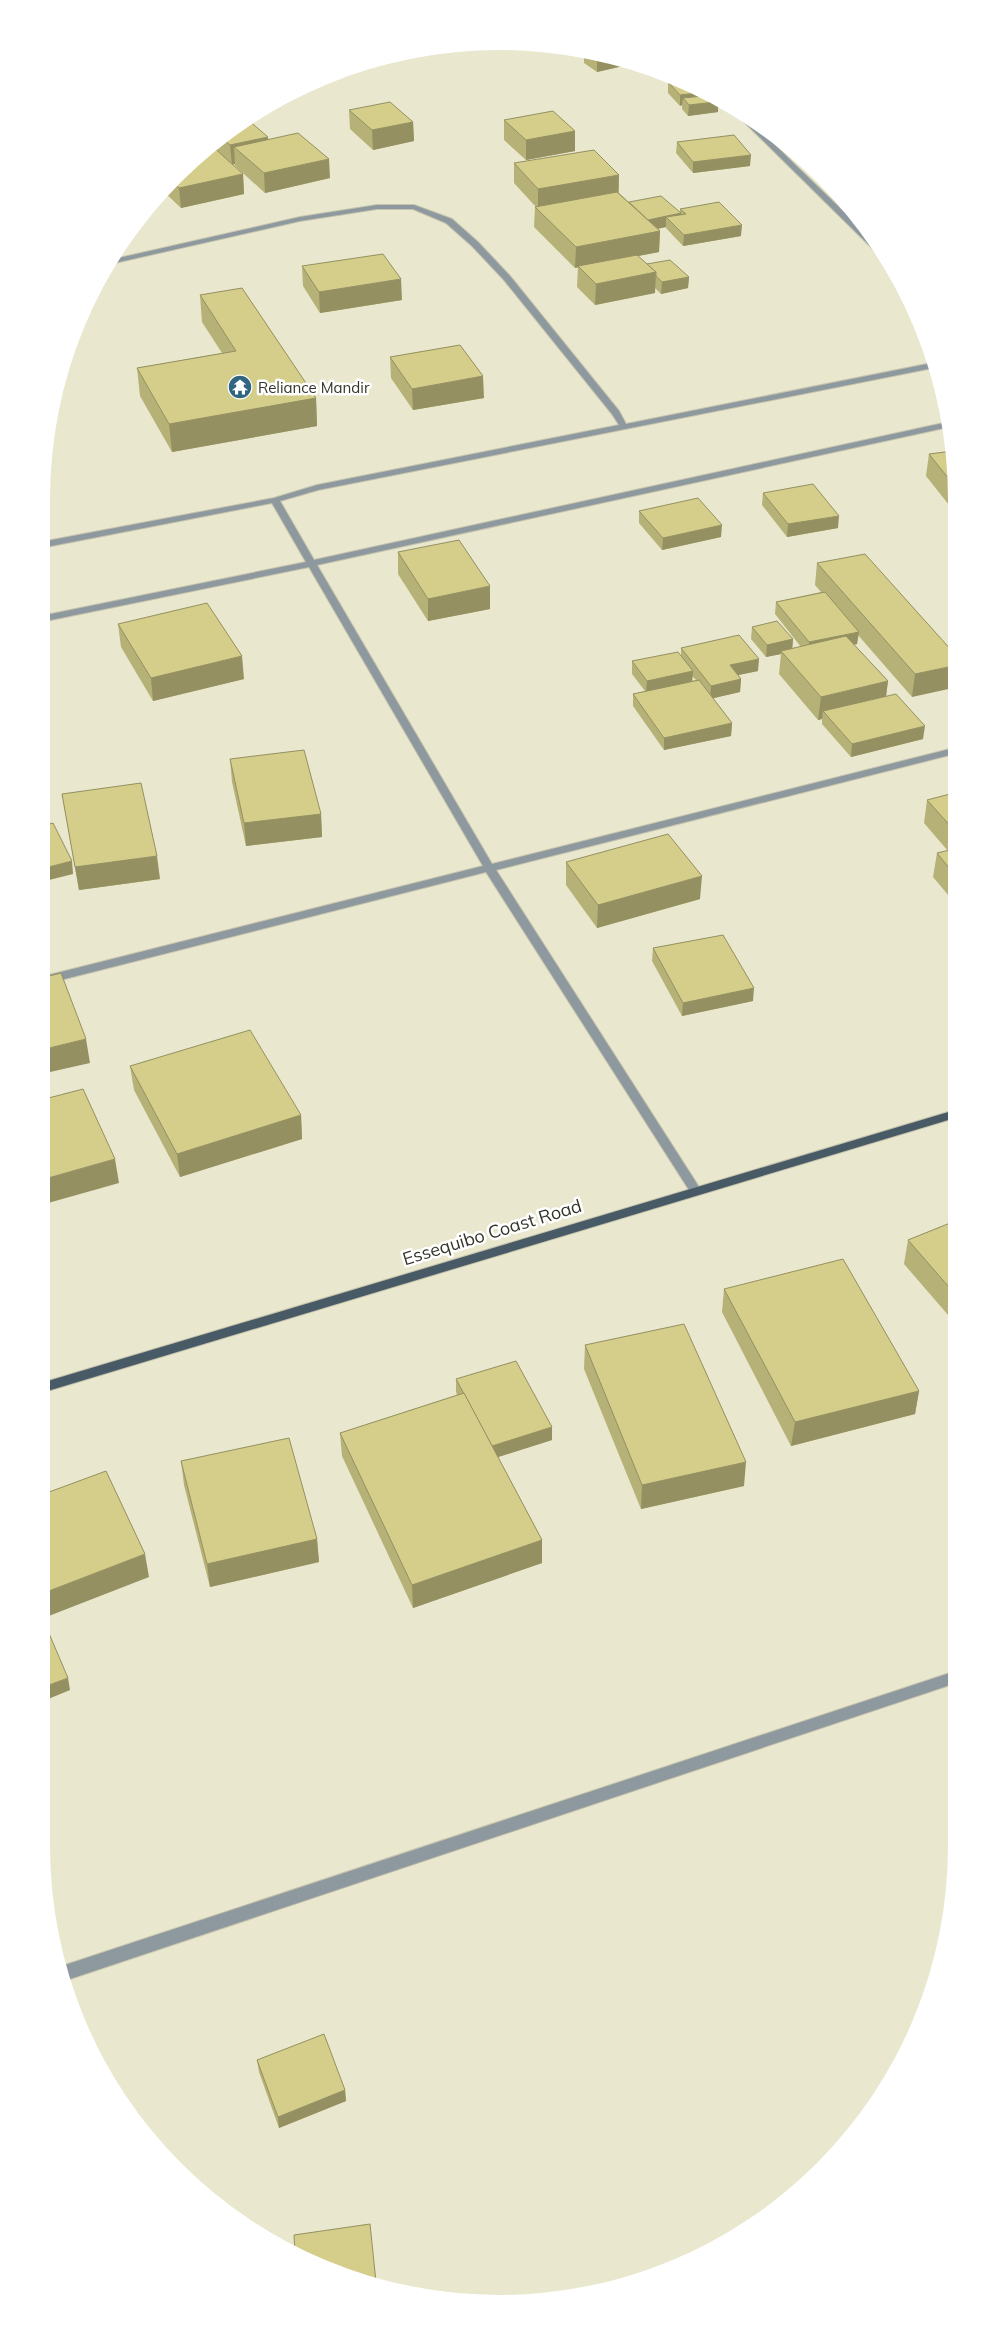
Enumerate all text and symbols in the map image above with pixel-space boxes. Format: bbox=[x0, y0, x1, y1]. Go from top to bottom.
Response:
temple icon: Reliance Mandir bbox=[227, 374, 253, 400]
place label: Reliance Mandir bbox=[258, 378, 370, 397]
street label: Essequibo Coast Road bbox=[400, 1194, 584, 1270]

